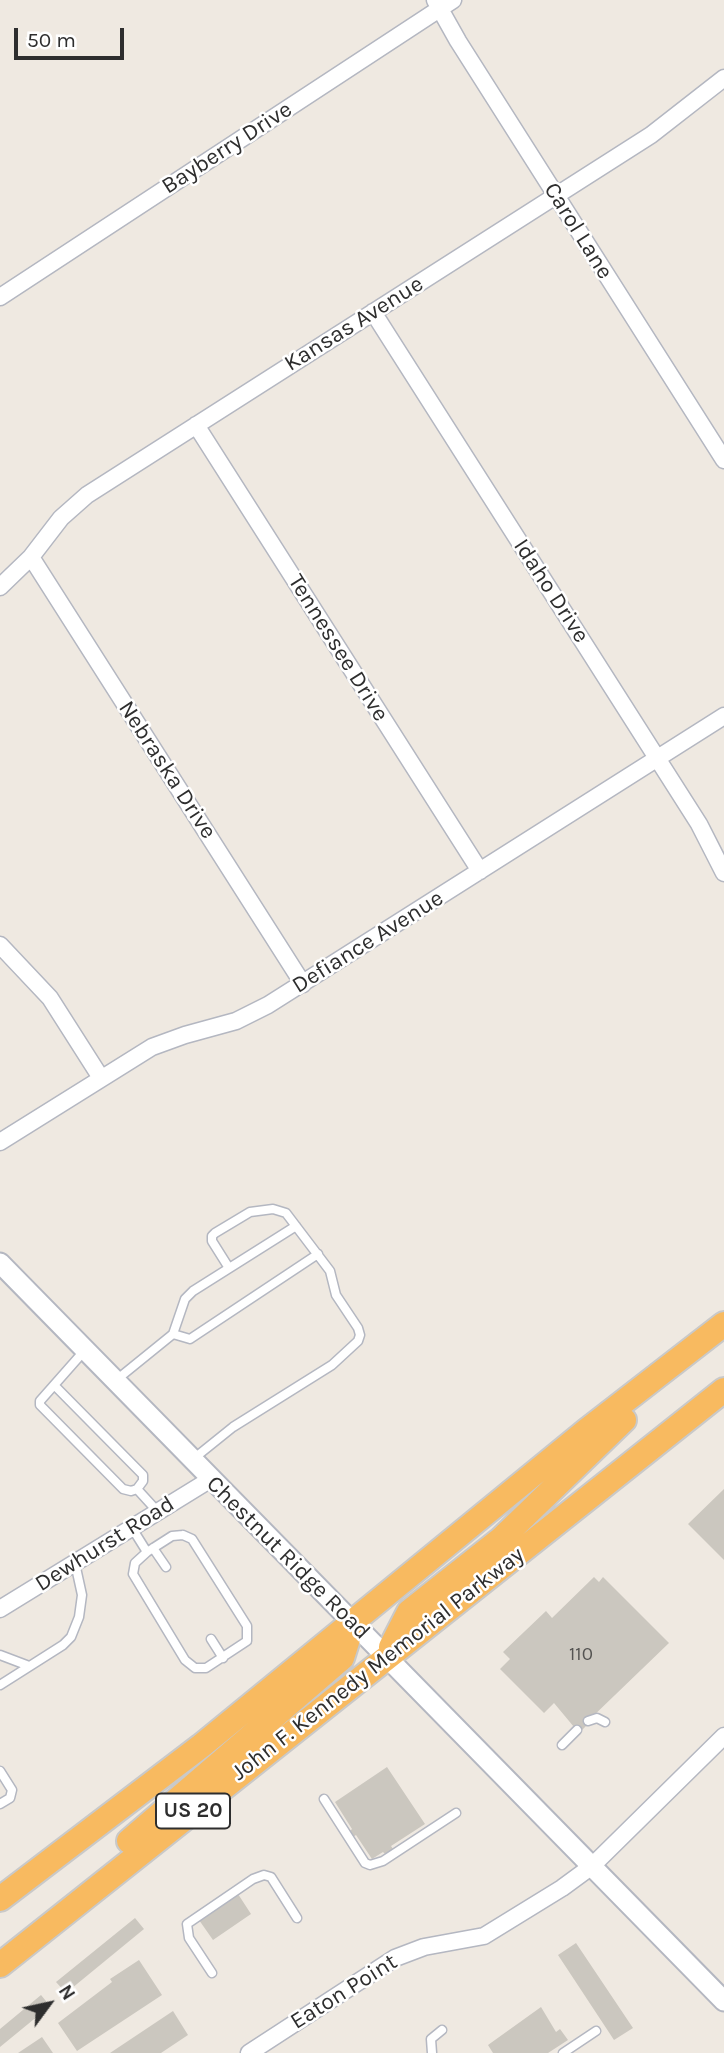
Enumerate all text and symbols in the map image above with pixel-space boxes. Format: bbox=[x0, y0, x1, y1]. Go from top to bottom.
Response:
scale bar bbox=[18, 14, 128, 58]
text: 50 m bbox=[27, 28, 76, 52]
street label: Bayberry Drive bbox=[157, 96, 297, 200]
street label: Carol Lane bbox=[538, 178, 618, 284]
street label: Kansas Avenue bbox=[279, 270, 429, 378]
street label: Idaho Drive bbox=[507, 534, 595, 648]
street label: Tennessee Drive bbox=[282, 569, 394, 727]
street label: Nebraska Drive bbox=[112, 696, 222, 844]
street label: Defiance Avenue bbox=[287, 884, 449, 1000]
street label: Chestnut Ridge Road bbox=[200, 1470, 376, 1646]
street label: Dewhurst Road bbox=[30, 1490, 180, 1598]
street label: John F. Kennedy Memorial Parkway bbox=[226, 1541, 530, 1787]
house number: 110 bbox=[569, 1644, 593, 1666]
road number: US 20 bbox=[156, 1794, 230, 1828]
street label: Eaton Point bbox=[285, 1948, 403, 2036]
north arrow bbox=[14, 1969, 84, 2039]
text: N bbox=[54, 1981, 80, 2004]

